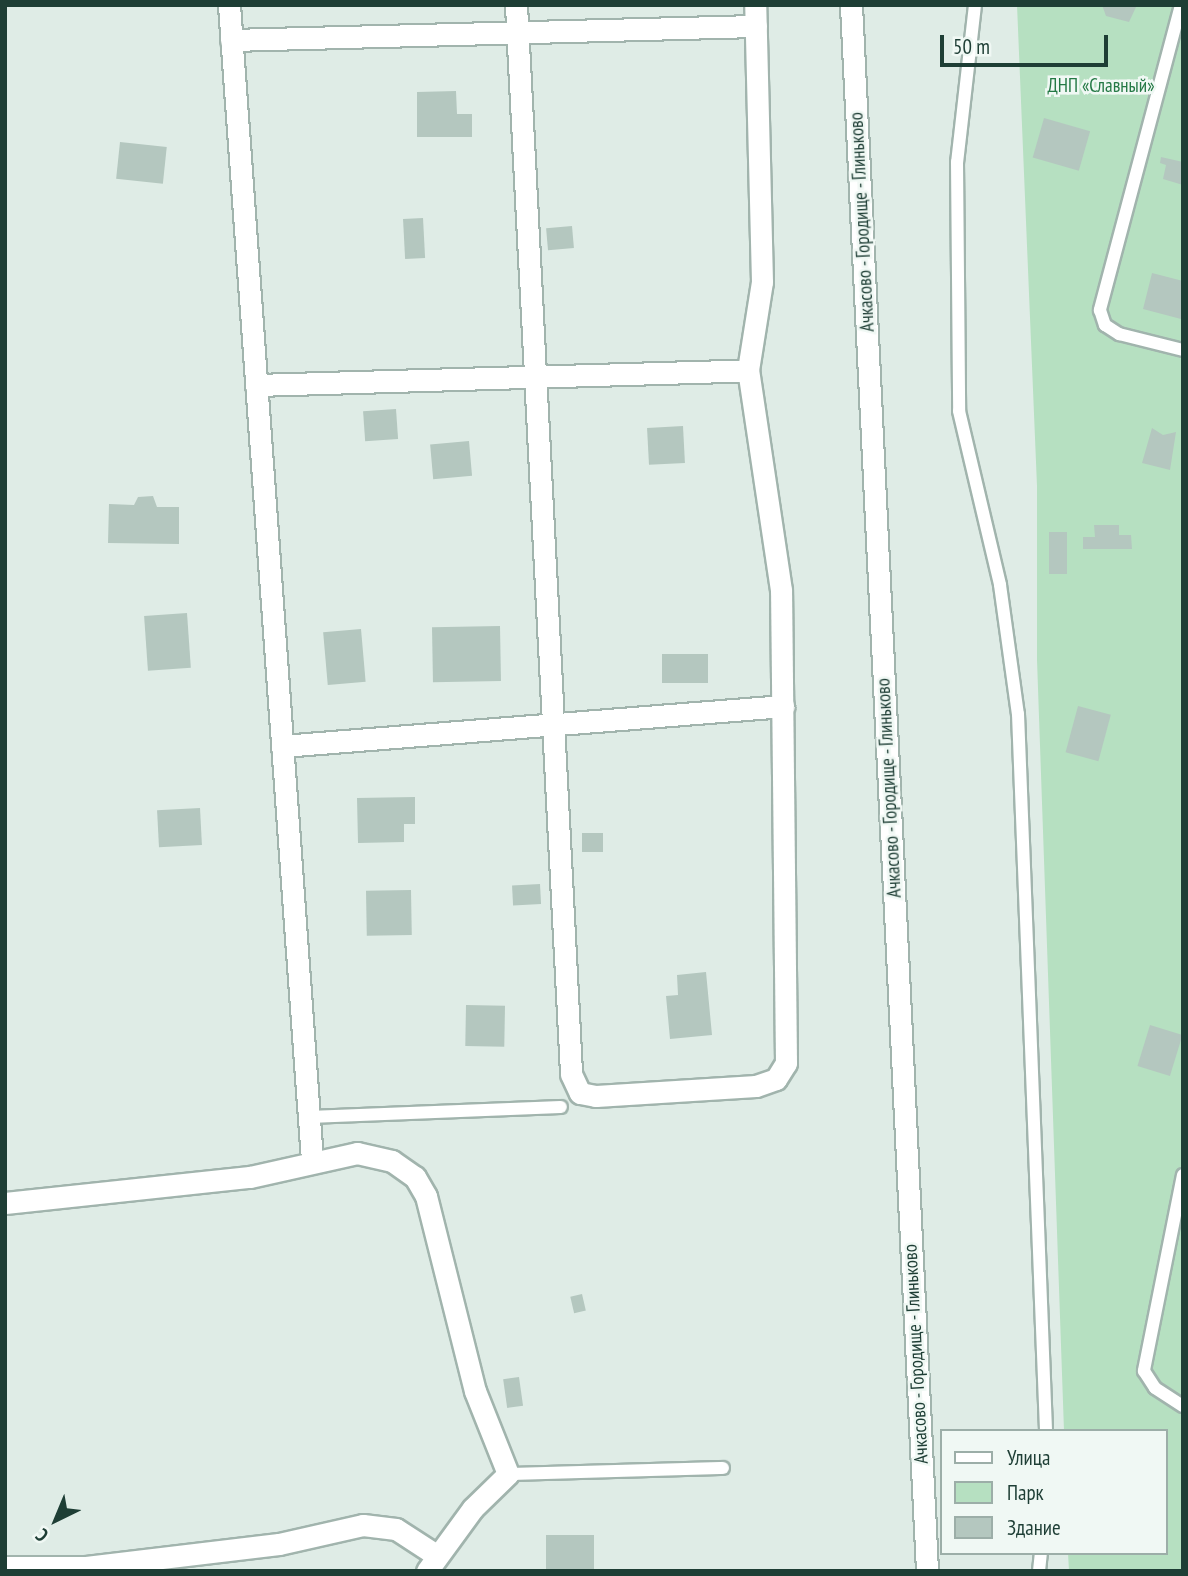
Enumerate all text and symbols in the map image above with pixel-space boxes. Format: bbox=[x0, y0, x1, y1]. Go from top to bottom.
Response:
scale bar bbox=[943, 21, 1111, 65]
text: 50 m bbox=[953, 33, 990, 60]
park label: ДНП «Славный» bbox=[1048, 75, 1154, 97]
street label: Ачкасово - Городище - Глиньково bbox=[845, 110, 879, 334]
street label: Ачкасово - Городище - Глиньково bbox=[872, 676, 906, 900]
street label: Ачкасово - Городище - Глиньково bbox=[899, 1242, 933, 1466]
legend bbox=[940, 1429, 1167, 1555]
text: Улица bbox=[1007, 1444, 1050, 1471]
text: Парк bbox=[1007, 1479, 1044, 1506]
north arrow bbox=[21, 1485, 91, 1555]
text: Здание bbox=[1007, 1514, 1061, 1541]
text: С bbox=[30, 1524, 53, 1547]

